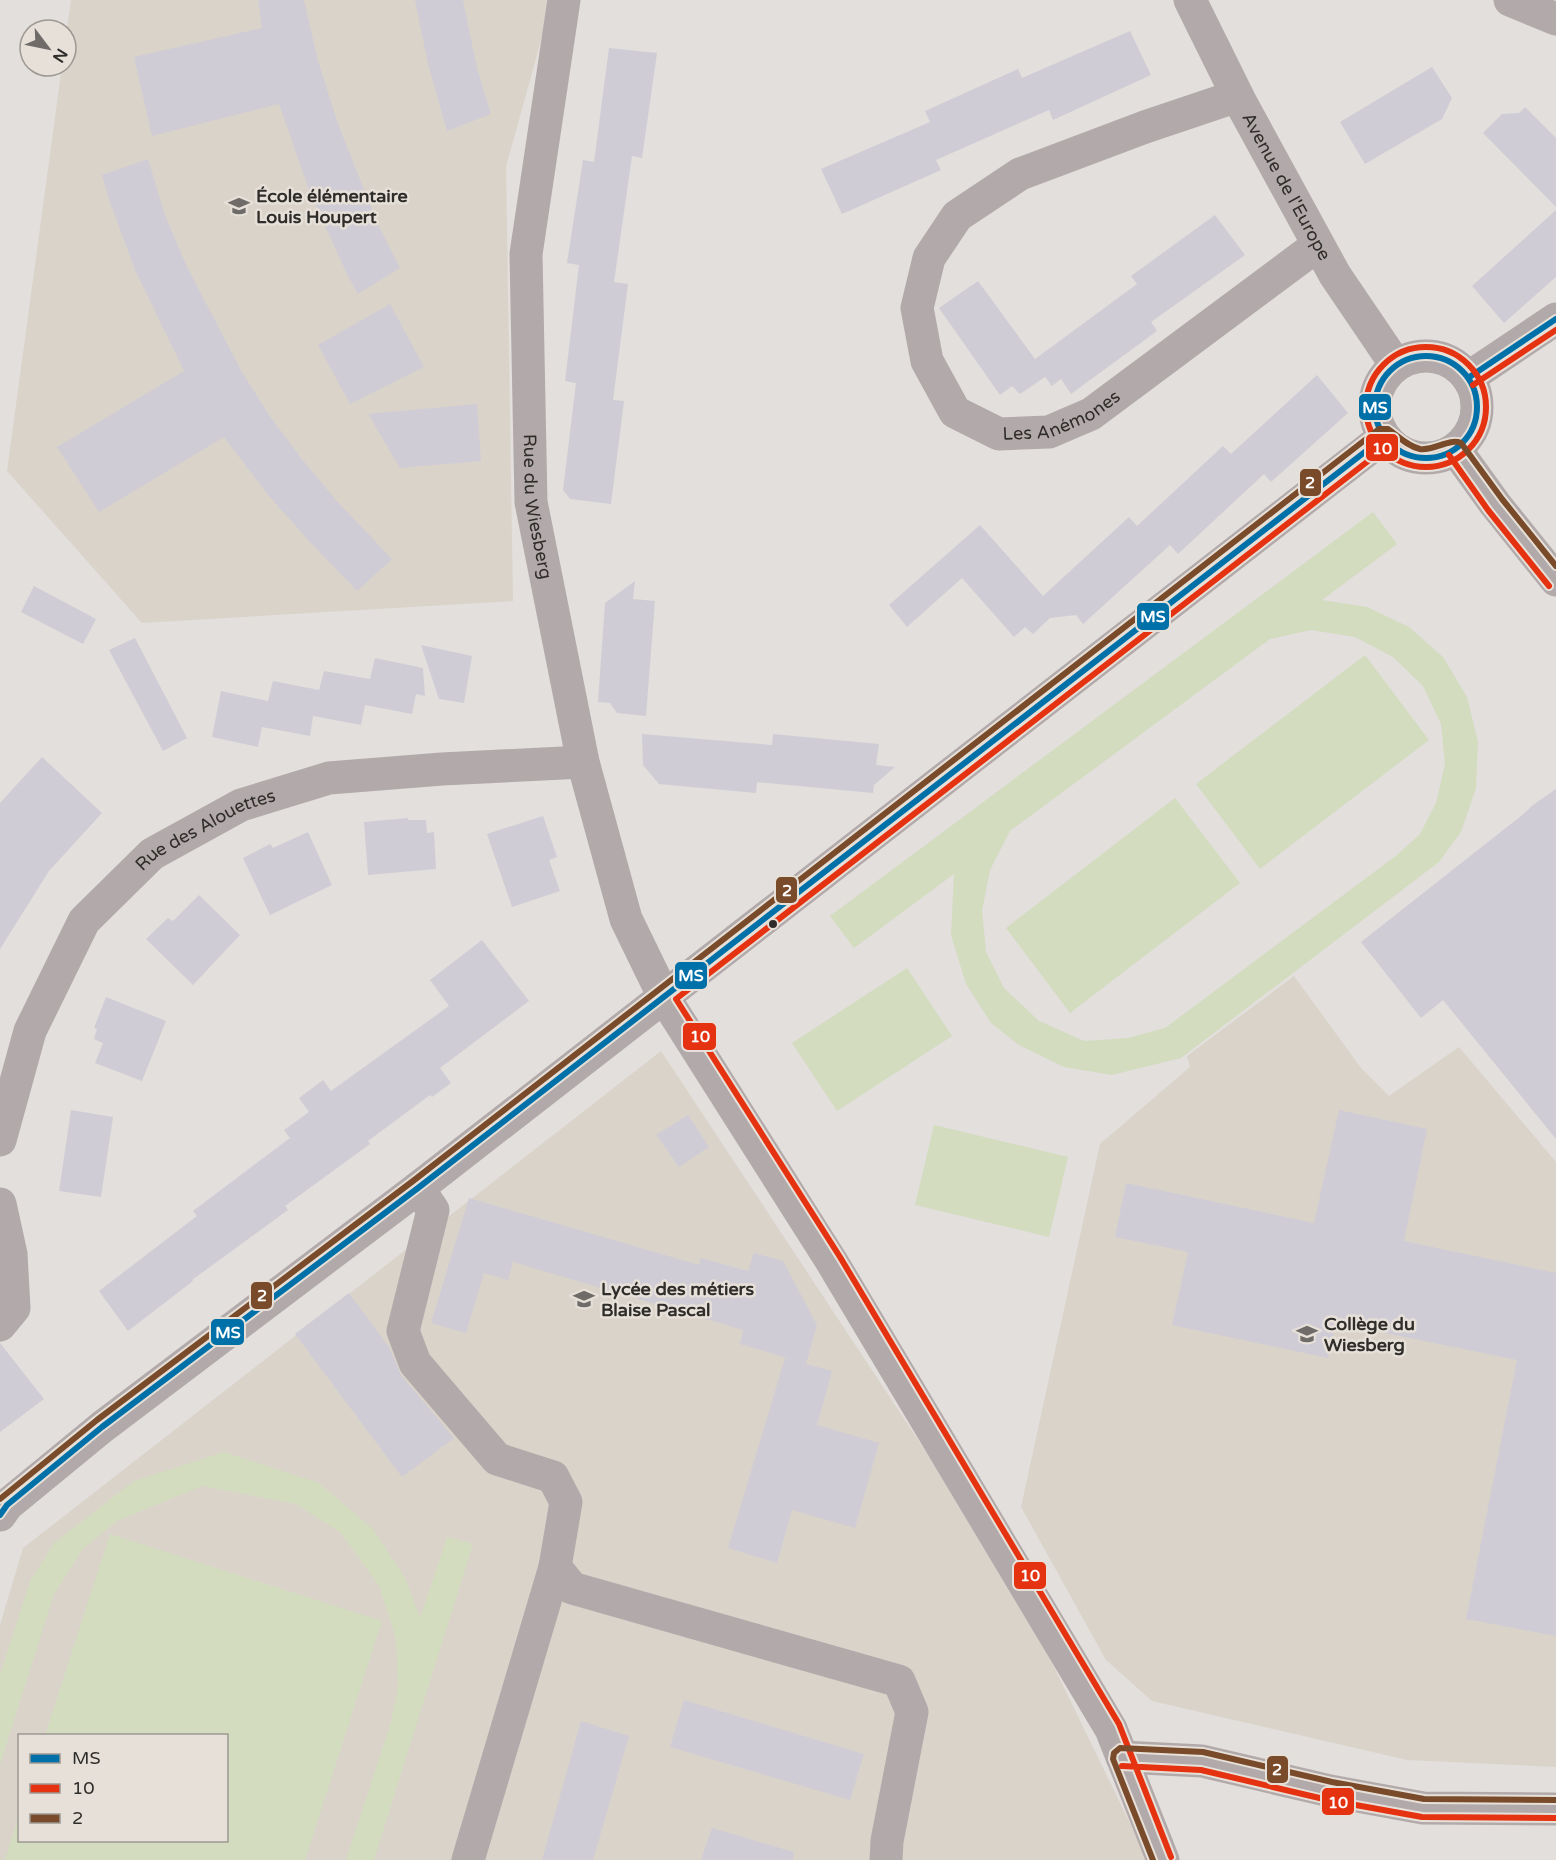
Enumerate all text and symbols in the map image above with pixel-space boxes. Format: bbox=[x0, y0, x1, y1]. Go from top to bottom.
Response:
north arrow bbox=[18, 18, 78, 78]
text: N bbox=[48, 45, 72, 66]
street label: Avenue de l'Europe bbox=[1237, 109, 1336, 264]
place label: École élémentaire Louis Houpert bbox=[256, 185, 408, 228]
school or university icon: École élémentaire Louis Houpert bbox=[227, 194, 251, 218]
street label: Les Anémones bbox=[1002, 385, 1124, 445]
line badge: MS bbox=[1358, 393, 1392, 421]
text: MS bbox=[1362, 398, 1388, 418]
line badge: 10 bbox=[1365, 433, 1399, 462]
street label: Rue du Wiesberg bbox=[519, 434, 557, 581]
text: 10 bbox=[1372, 439, 1392, 459]
line badge: 2 bbox=[1299, 468, 1322, 497]
text: 2 bbox=[1305, 473, 1315, 493]
line badge: MS bbox=[1136, 602, 1170, 631]
text: MS bbox=[1140, 607, 1166, 627]
street label: Rue des Alouettes bbox=[131, 784, 278, 875]
line badge: 2 bbox=[775, 876, 798, 904]
text: 2 bbox=[782, 881, 792, 901]
unlabelled marker bbox=[767, 918, 779, 930]
line badge: MS bbox=[674, 961, 708, 990]
text: MS bbox=[678, 966, 704, 986]
line badge: 10 bbox=[682, 1022, 717, 1051]
text: 10 bbox=[690, 1027, 710, 1047]
place label: Lycée des métiers Blaise Pascal bbox=[601, 1278, 755, 1321]
line badge: 2 bbox=[250, 1281, 273, 1310]
text: 2 bbox=[257, 1286, 267, 1306]
school or university icon: Lycée des métiers Blaise Pascal bbox=[572, 1287, 596, 1311]
place label: Collège du Wiesberg bbox=[1324, 1313, 1415, 1356]
line badge: MS bbox=[210, 1318, 245, 1346]
school or university icon: Collège du Wiesberg bbox=[1295, 1322, 1319, 1346]
text: MS bbox=[215, 1323, 241, 1343]
line badge: 10 bbox=[1013, 1561, 1047, 1590]
text: 10 bbox=[1020, 1566, 1040, 1586]
legend bbox=[18, 1734, 228, 1842]
text: MS bbox=[72, 1747, 100, 1769]
line badge: 2 bbox=[1266, 1755, 1289, 1784]
text: 2 bbox=[1272, 1760, 1282, 1780]
text: 10 bbox=[72, 1777, 95, 1799]
line badge: 10 bbox=[1321, 1787, 1355, 1816]
text: 10 bbox=[1328, 1793, 1348, 1813]
text: 2 bbox=[72, 1807, 83, 1829]

